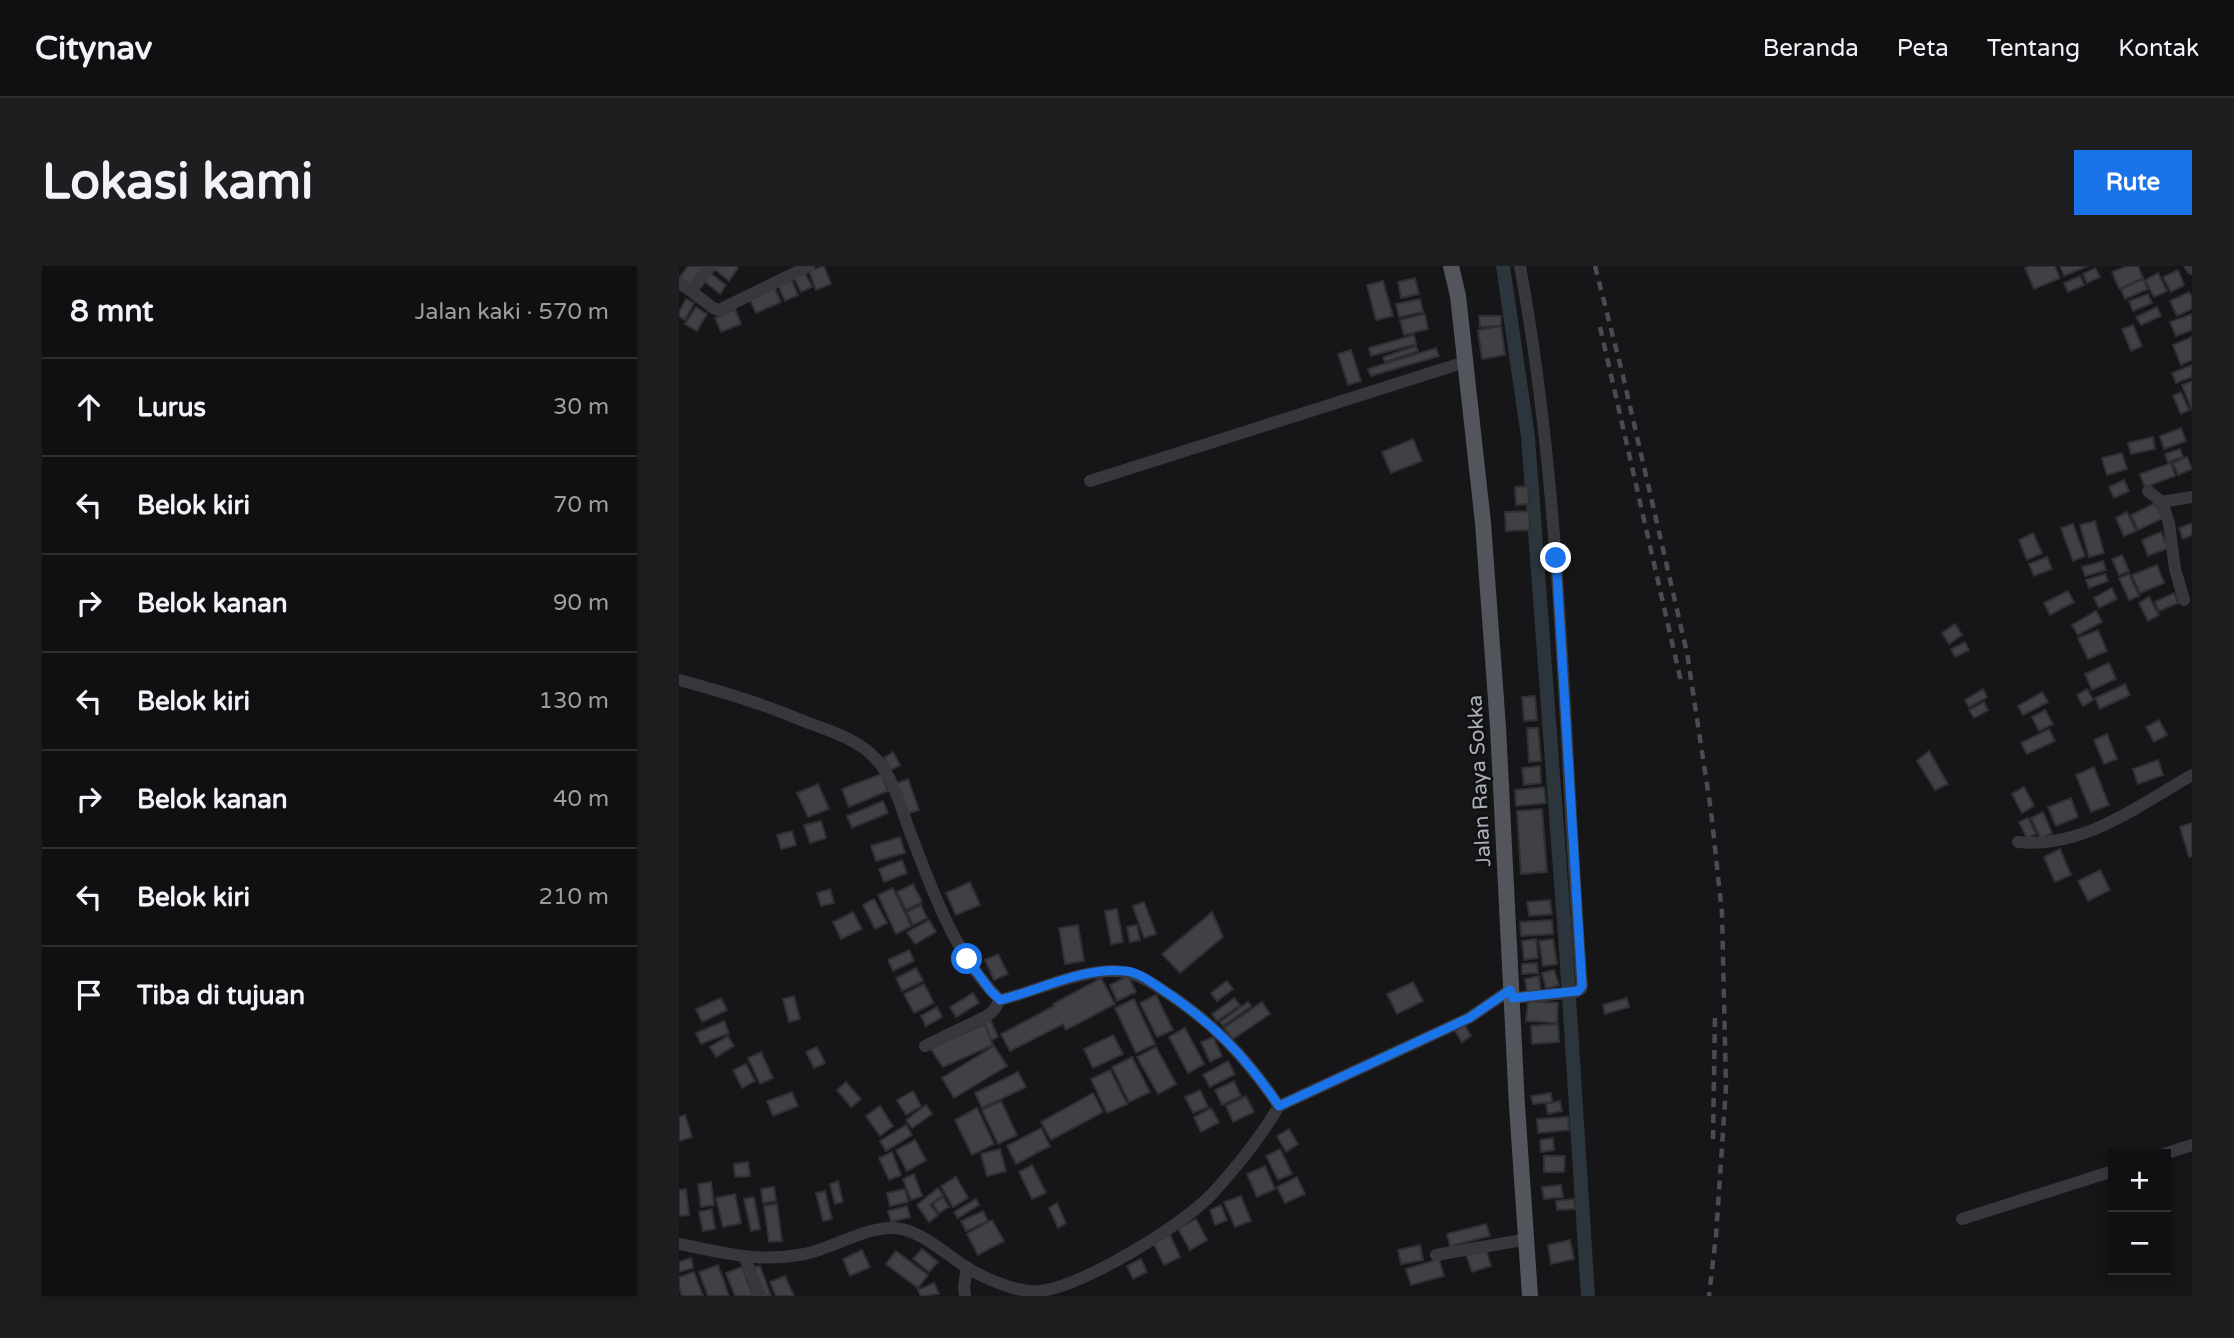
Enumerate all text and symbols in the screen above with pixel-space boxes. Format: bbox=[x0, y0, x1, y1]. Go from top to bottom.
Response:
text: Citynav bbox=[35, 29, 152, 68]
text: Beranda bbox=[1763, 34, 1859, 63]
text: Peta bbox=[1897, 34, 1949, 63]
text: Tentang bbox=[1987, 34, 2080, 63]
text: Kontak bbox=[2118, 34, 2199, 63]
button: Rute bbox=[2074, 150, 2192, 215]
text: Lokasi kami bbox=[42, 153, 313, 212]
text: 8 mnt bbox=[70, 293, 154, 330]
text: Jalan kaki · 570 m bbox=[415, 298, 609, 326]
icon: ahead bbox=[70, 388, 108, 426]
text: Lurus bbox=[137, 392, 206, 423]
text: 30 m bbox=[553, 393, 609, 421]
icon: left bbox=[70, 486, 108, 524]
text: Belok kiri bbox=[137, 490, 250, 521]
text: 70 m bbox=[553, 491, 609, 519]
route end bbox=[1540, 542, 1571, 573]
icon: right bbox=[70, 584, 108, 622]
text: Belok kanan bbox=[137, 588, 288, 619]
text: 90 m bbox=[553, 589, 609, 617]
icon: left bbox=[70, 682, 108, 720]
text: Belok kiri bbox=[137, 686, 250, 717]
text: 130 m bbox=[539, 687, 609, 715]
street label: Jalan Raya Sokka bbox=[1463, 694, 1496, 868]
icon: right bbox=[70, 780, 108, 818]
text: Belok kanan bbox=[137, 784, 288, 815]
text: 40 m bbox=[553, 785, 609, 813]
icon: left bbox=[70, 878, 108, 916]
text: Belok kiri bbox=[137, 882, 250, 913]
text: 210 m bbox=[539, 883, 609, 911]
route start bbox=[951, 943, 982, 974]
icon: arrive bbox=[70, 976, 108, 1014]
text: Tiba di tujuan bbox=[137, 980, 305, 1011]
map controls bbox=[2108, 1149, 2171, 1275]
button: + bbox=[2108, 1149, 2171, 1212]
button: − bbox=[2108, 1212, 2171, 1275]

